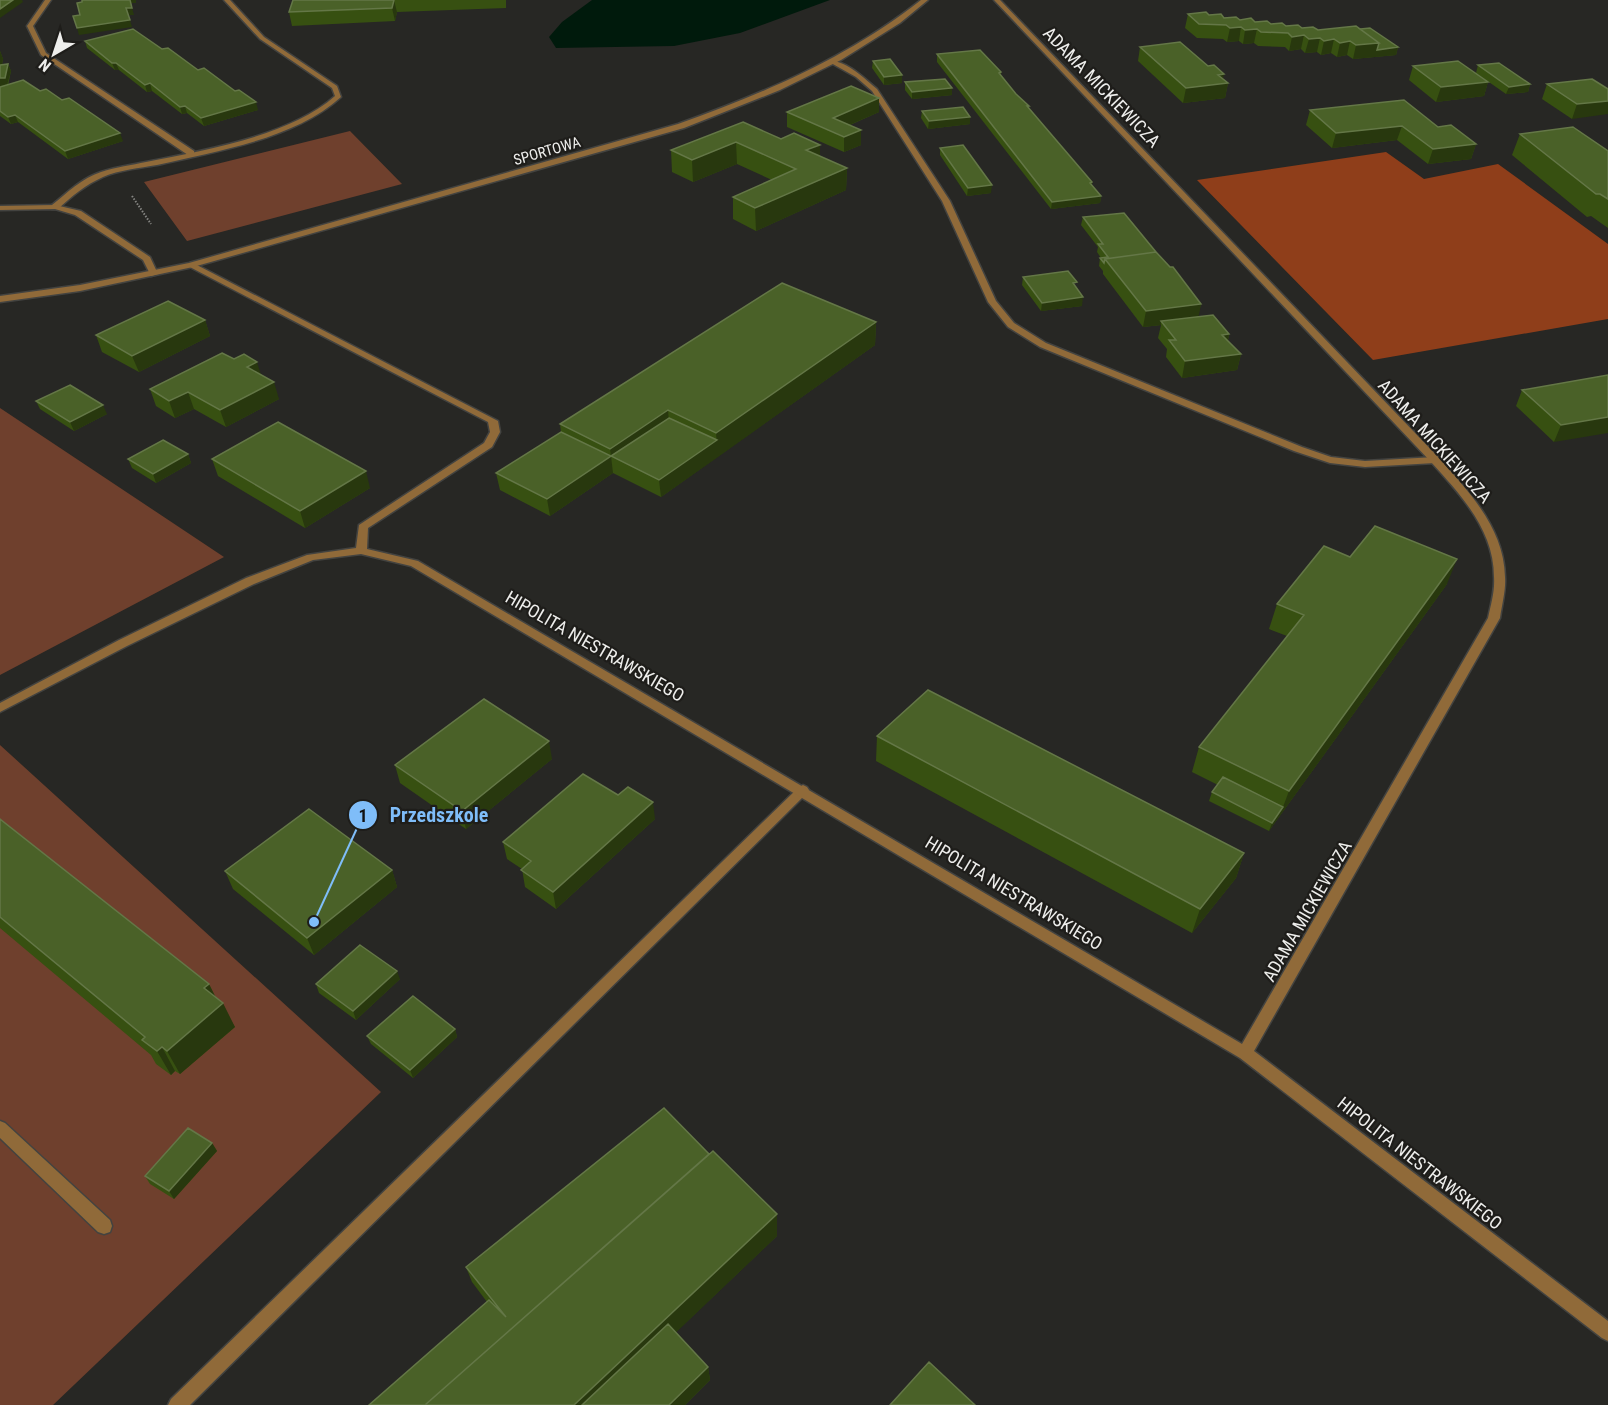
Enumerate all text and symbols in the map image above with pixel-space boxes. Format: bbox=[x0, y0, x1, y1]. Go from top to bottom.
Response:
street label: ADAMA MICKIEWICZA bbox=[1039, 23, 1165, 152]
north arrow bbox=[24, 24, 84, 84]
text: N bbox=[35, 55, 55, 76]
street label: SPORTOWA bbox=[511, 133, 583, 169]
street label: ADAMA MICKIEWICZA bbox=[1374, 375, 1496, 508]
street label: HIPOLITA NIESTRAWSKIEGO bbox=[502, 586, 688, 706]
callout: Przedszkole bbox=[348, 796, 500, 834]
text: Przedszkole bbox=[390, 803, 488, 827]
text: 1 bbox=[358, 805, 368, 826]
street label: HIPOLITA NIESTRAWSKIEGO bbox=[922, 832, 1106, 954]
street label: ADAMA MICKIEWICZA bbox=[1258, 836, 1356, 985]
street label: HIPOLITA NIESTRAWSKIEGO bbox=[1334, 1092, 1506, 1234]

